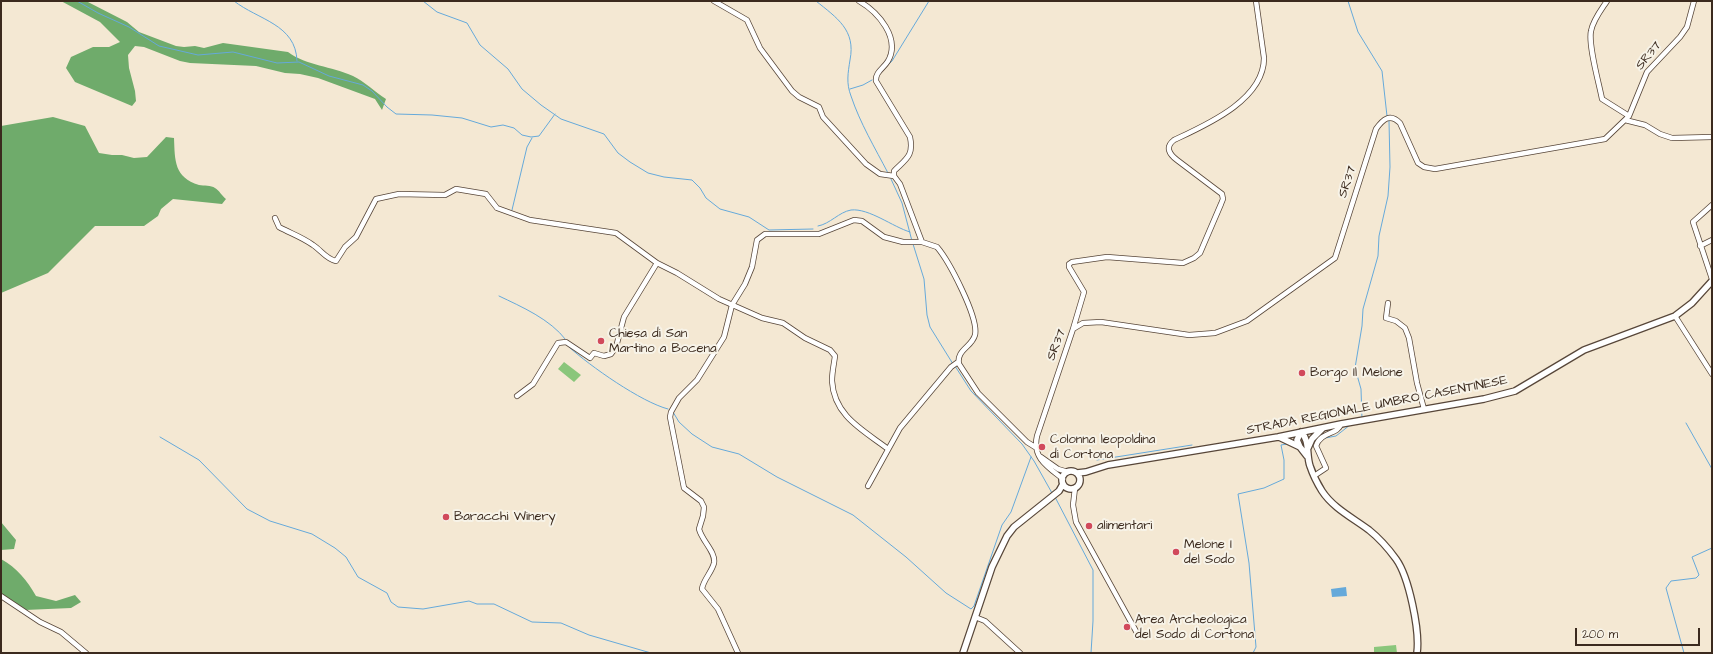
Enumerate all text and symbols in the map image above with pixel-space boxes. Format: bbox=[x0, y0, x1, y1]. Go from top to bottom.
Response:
street label: SR37 bbox=[1633, 39, 1665, 73]
street label: SR37 bbox=[1336, 164, 1360, 200]
place label: Chiesa di San Martino a Bocena bbox=[609, 326, 717, 357]
street label: SR37 bbox=[1044, 327, 1070, 363]
marker: Chiesa di San Martino a Bocena bbox=[596, 336, 606, 346]
place label: Borgo Il Melone bbox=[1310, 365, 1403, 381]
marker: Borgo Il Melone bbox=[1297, 368, 1307, 378]
street label: STRADA REGIONALE UMBRO CASENTINESE bbox=[1245, 373, 1509, 439]
place label: Colonna leopoldina di Cortona bbox=[1050, 432, 1155, 463]
marker: Colonna leopoldina di Cortona bbox=[1037, 442, 1047, 452]
place label: Baracchi Winery bbox=[454, 509, 556, 525]
marker: Baracchi Winery bbox=[441, 512, 451, 522]
place label: alimentari bbox=[1097, 518, 1152, 534]
marker: alimentari bbox=[1084, 521, 1094, 531]
place label: Melone I del Sodo bbox=[1184, 537, 1235, 568]
marker: Melone I del Sodo bbox=[1171, 547, 1181, 557]
place label: Area Archeologica del Sodo di Cortona bbox=[1135, 612, 1254, 643]
scale bar bbox=[1577, 620, 1702, 646]
marker: Area Archeologica del Sodo di Cortona bbox=[1122, 622, 1132, 632]
text: 200 m bbox=[1582, 626, 1618, 643]

